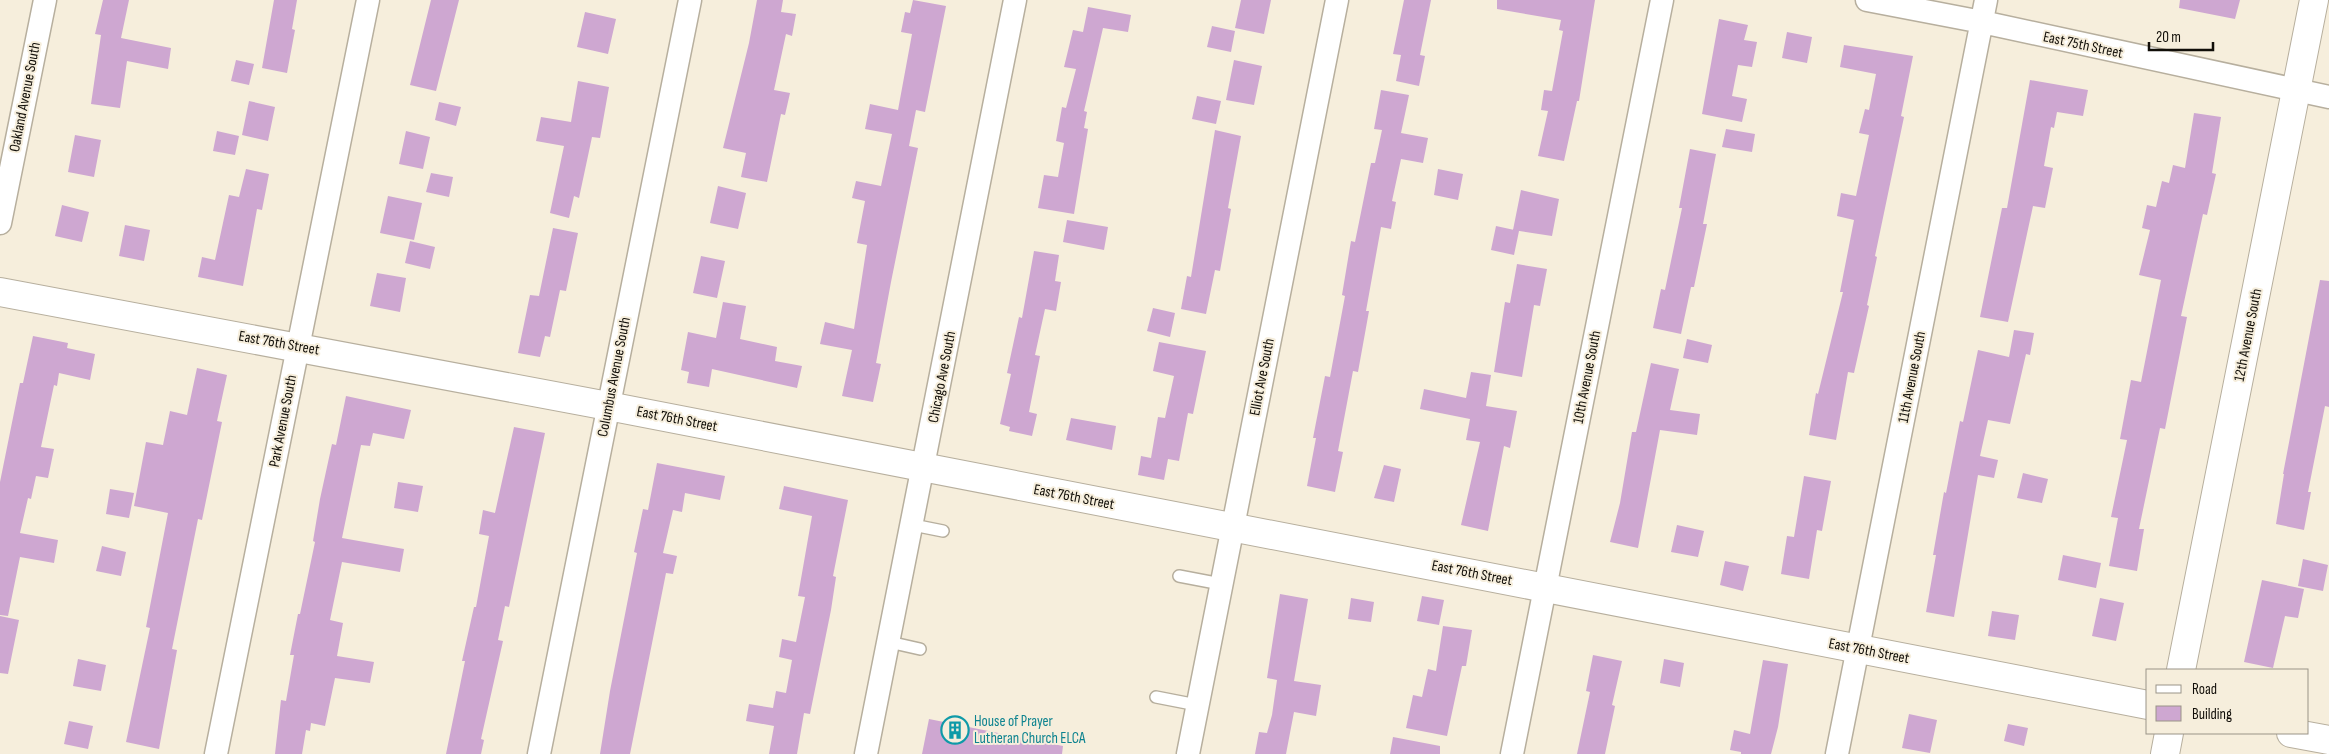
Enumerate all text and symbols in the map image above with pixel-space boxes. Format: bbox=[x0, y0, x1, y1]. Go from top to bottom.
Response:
scale bar bbox=[2149, 20, 2213, 52]
street label: East 75th Street bbox=[2041, 27, 2125, 63]
text: 20 m bbox=[2156, 28, 2181, 47]
street label: Oakland Avenue South bbox=[5, 41, 45, 153]
street label: 12th Avenue South bbox=[2230, 287, 2266, 383]
street label: Columbus Avenue South bbox=[593, 316, 635, 438]
street label: East 76th Street bbox=[237, 327, 321, 360]
street label: 10th Avenue South bbox=[1569, 329, 1605, 425]
street label: Chicago Ave South bbox=[924, 330, 960, 424]
street label: 11th Avenue South bbox=[1894, 330, 1930, 424]
street label: Elliot Ave South bbox=[1245, 337, 1279, 417]
street label: Park Avenue South bbox=[265, 373, 301, 469]
street label: East 76th Street bbox=[635, 402, 719, 436]
street label: East 76th Street bbox=[1032, 480, 1116, 514]
street label: East 76th Street bbox=[1430, 556, 1514, 590]
street label: East 76th Street bbox=[1827, 634, 1911, 668]
legend bbox=[2146, 669, 2309, 734]
text: Road bbox=[2192, 680, 2217, 699]
text: Building bbox=[2192, 705, 2232, 724]
place label: House of Prayer Lutheran Church ELCA bbox=[974, 712, 1086, 748]
building icon: House of Prayer Lutheran Church ELCA bbox=[940, 715, 970, 745]

